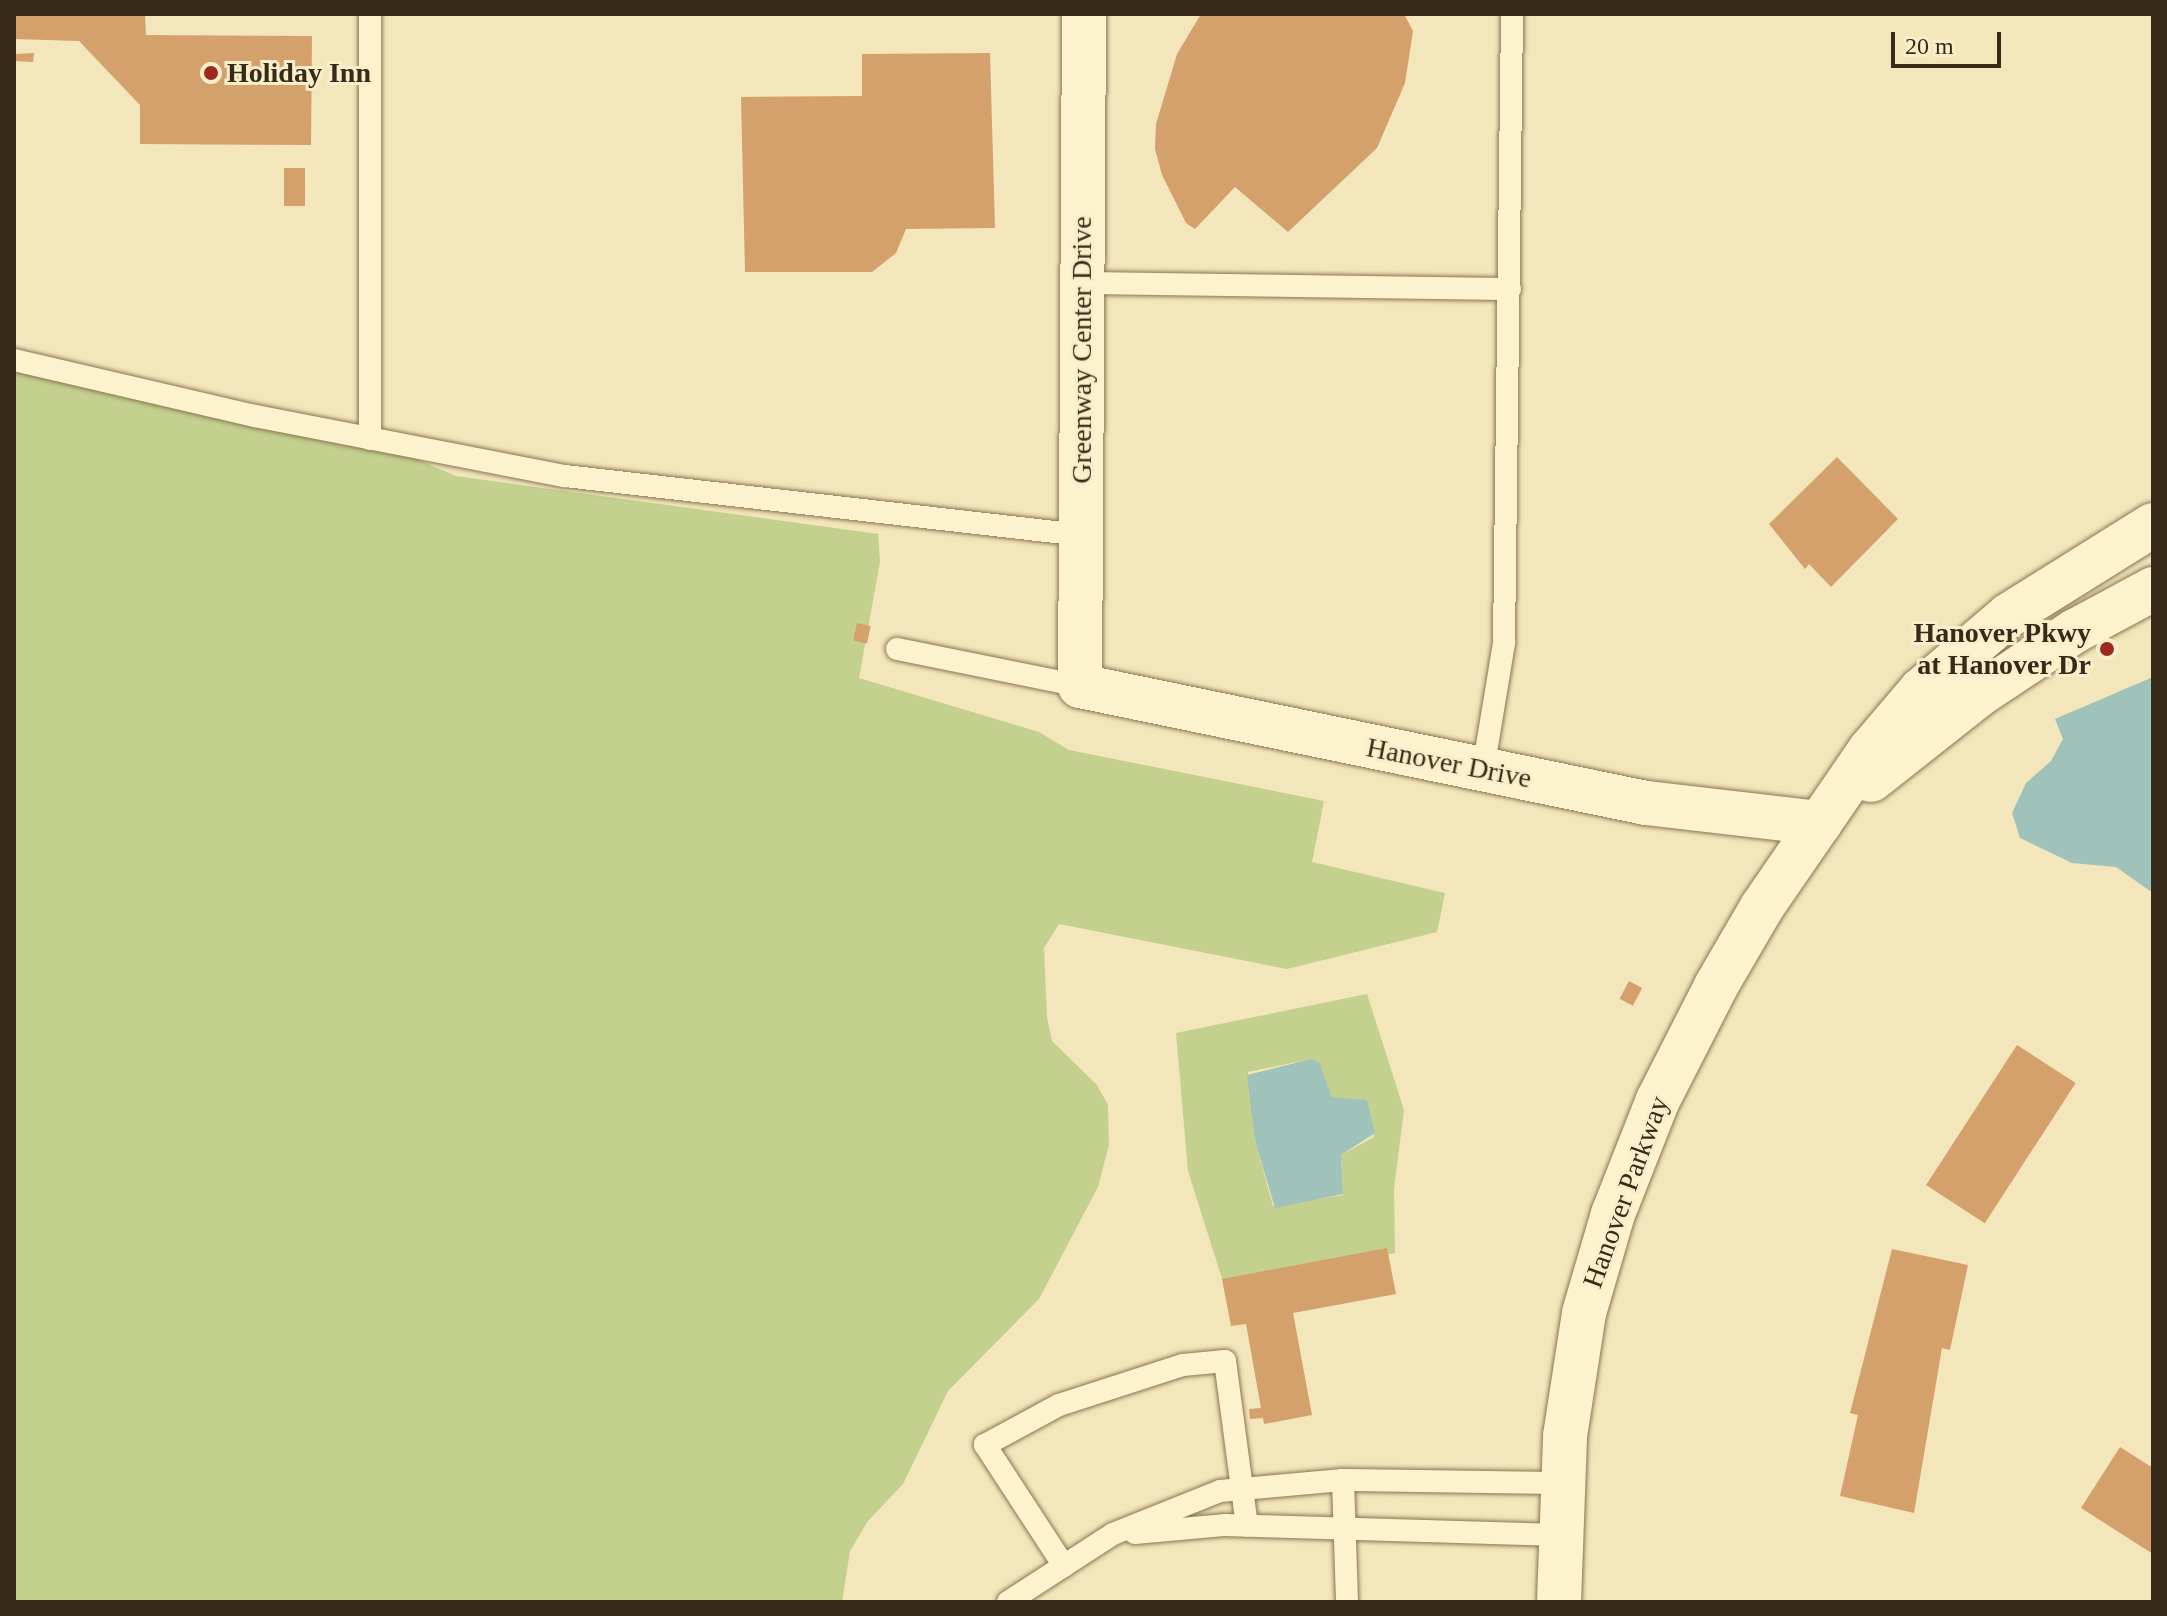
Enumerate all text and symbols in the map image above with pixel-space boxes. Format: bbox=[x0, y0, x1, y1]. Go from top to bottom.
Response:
scale bar bbox=[1895, 16, 2005, 66]
text: 20 m bbox=[1905, 33, 1954, 59]
place label: Holiday Inn bbox=[227, 56, 371, 90]
marker: Holiday Inn bbox=[202, 64, 220, 82]
street label: Greenway Center Drive bbox=[1065, 216, 1099, 484]
place label: Hanover Pkwy at Hanover Dr bbox=[1913, 616, 2091, 682]
marker: Hanover Pkwy at Hanover Dr bbox=[2098, 640, 2116, 658]
street label: Hanover Drive bbox=[1364, 731, 1534, 795]
street label: Hanover Parkway bbox=[1576, 1092, 1676, 1292]

